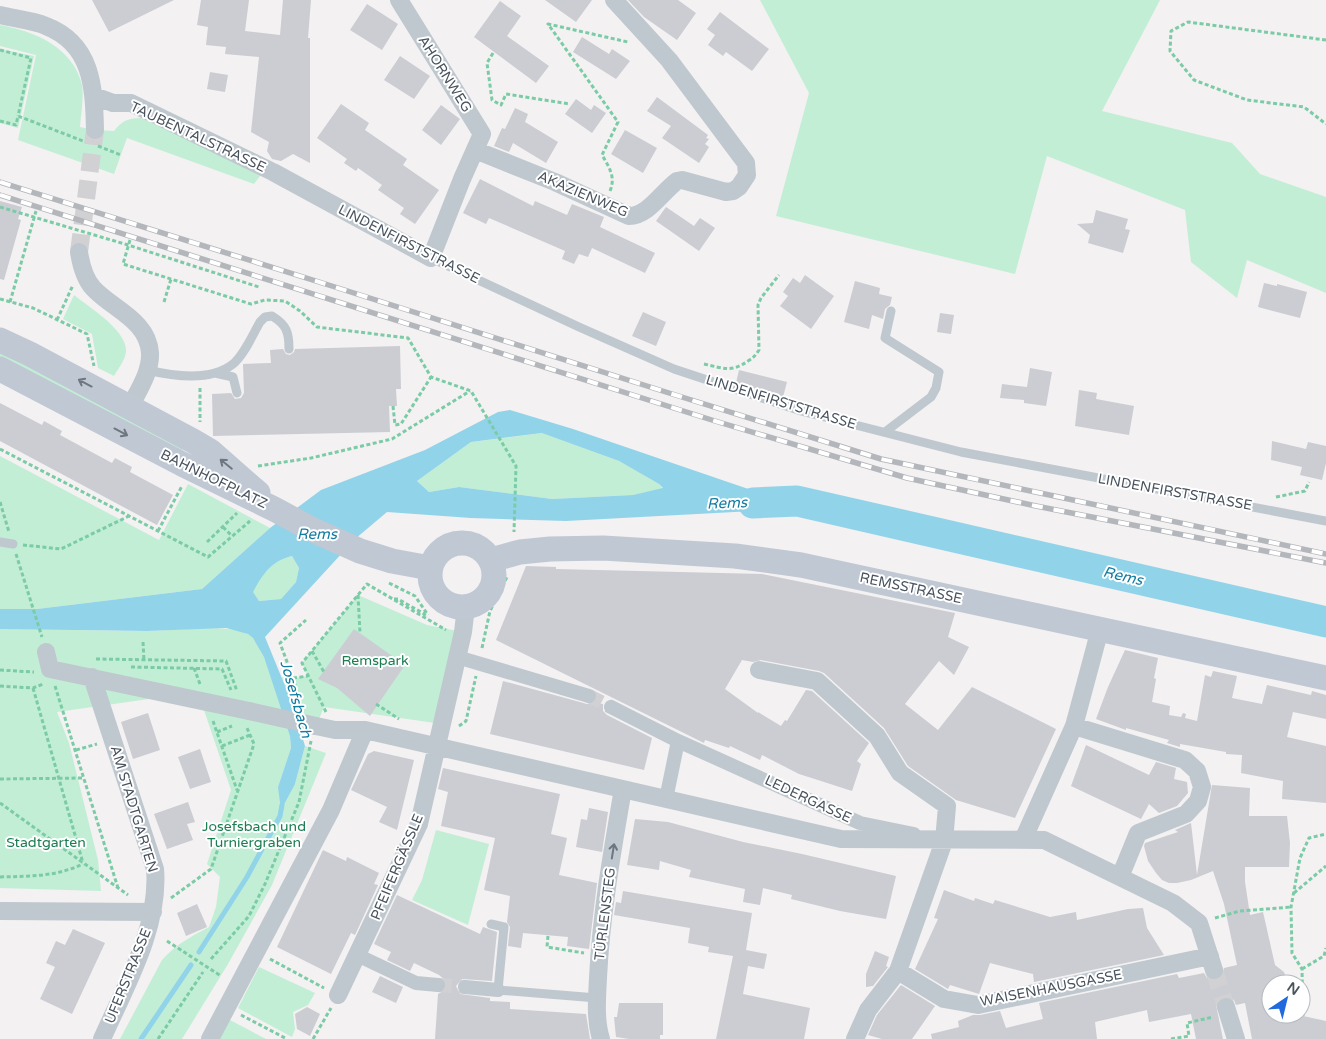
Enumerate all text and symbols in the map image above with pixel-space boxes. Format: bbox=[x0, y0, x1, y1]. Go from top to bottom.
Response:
street label: AHORNWEG bbox=[415, 33, 475, 115]
street label: TAUBENTALSTRASSE bbox=[127, 98, 269, 176]
street label: AKAZIENWEG bbox=[535, 167, 631, 221]
street label: LINDENFIRSTSTRASSE bbox=[336, 201, 483, 287]
street label: LINDENFIRSTSTRASSE bbox=[704, 371, 858, 433]
one-way arrow bbox=[78, 378, 93, 387]
one-way arrow bbox=[113, 428, 128, 437]
street label: BAHNHOFPLATZ bbox=[158, 446, 270, 512]
one-way arrow bbox=[220, 458, 233, 469]
street label: LINDENFIRSTSTRASSE bbox=[1097, 470, 1254, 514]
water label: Rems bbox=[707, 493, 749, 513]
water label: Rems bbox=[297, 525, 339, 543]
water label: Rems bbox=[1101, 563, 1146, 590]
street label: REMSSTRASSE bbox=[858, 569, 964, 607]
park label: Remspark bbox=[341, 652, 409, 669]
water label: Josefsbach bbox=[276, 658, 316, 741]
street label: AM STADTGARTEN bbox=[107, 743, 161, 875]
street label: LEDERGASSE bbox=[762, 772, 854, 827]
street label: PFEIFERGÄSSLE bbox=[367, 811, 427, 923]
park label: Josefsbach und Turniergraben bbox=[202, 818, 306, 851]
park label: Stadtgarten bbox=[6, 834, 86, 851]
one-way arrow bbox=[608, 844, 618, 860]
street label: TÜRLENSTEG bbox=[591, 867, 619, 961]
street label: UFERSTRASSE bbox=[101, 926, 155, 1026]
street label: WAISENHAUSGASSE bbox=[978, 966, 1124, 1010]
north arrow bbox=[1261, 974, 1311, 1024]
text: N bbox=[1284, 979, 1303, 999]

